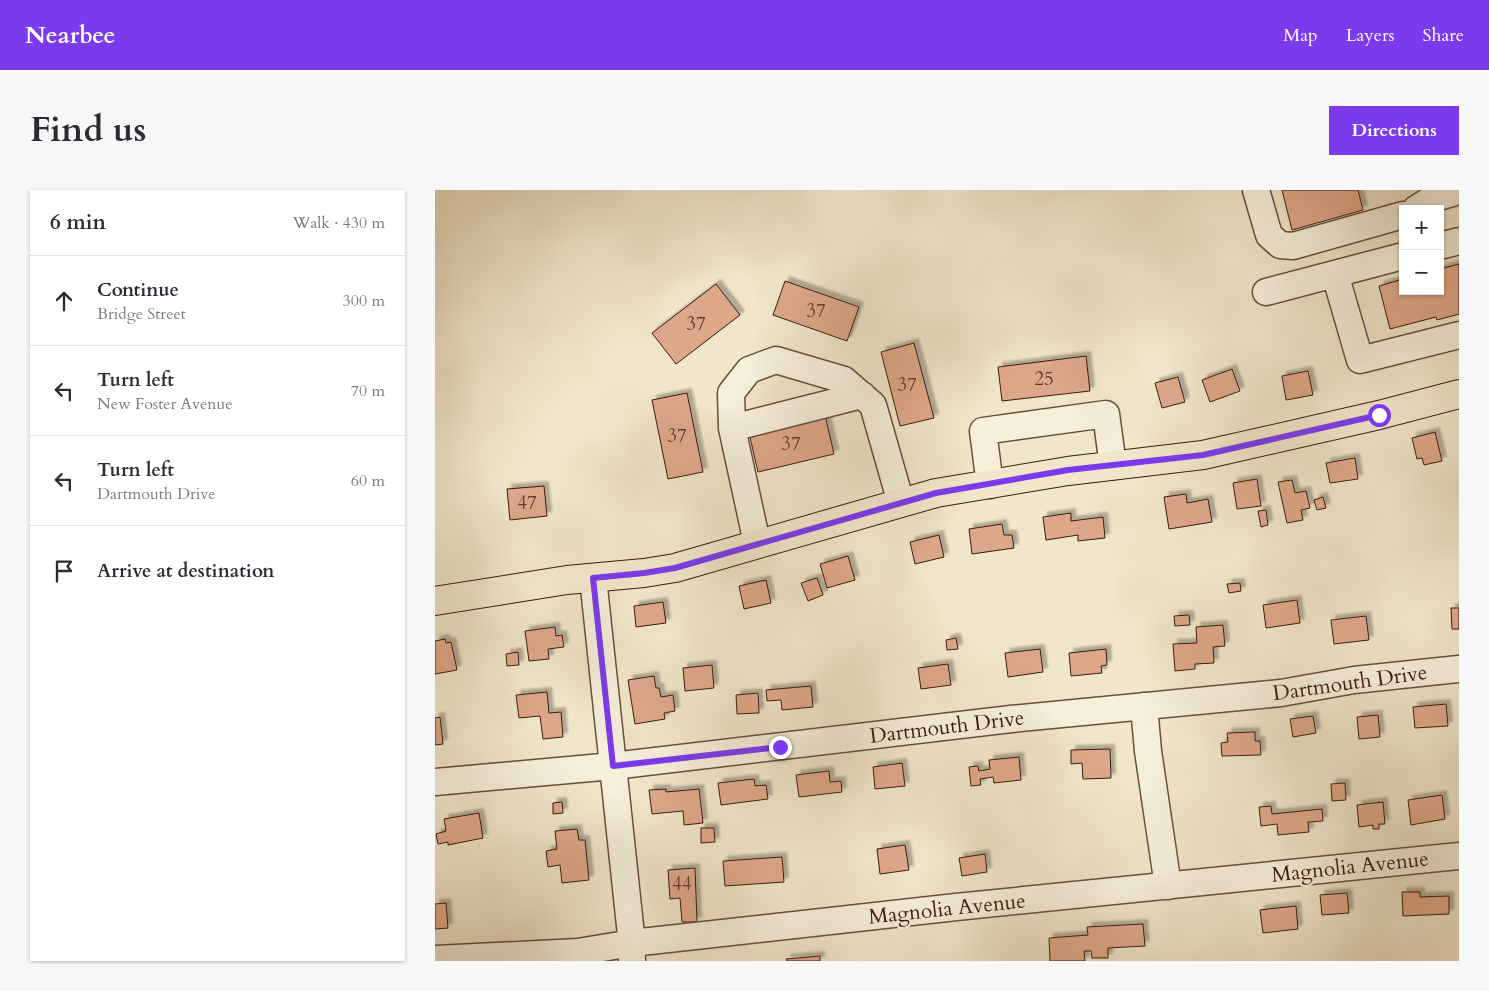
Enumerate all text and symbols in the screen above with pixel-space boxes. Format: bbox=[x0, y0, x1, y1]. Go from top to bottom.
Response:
text: Nearbee bbox=[25, 19, 115, 52]
text: Map bbox=[1283, 23, 1318, 48]
text: Layers bbox=[1346, 23, 1395, 48]
text: Share bbox=[1423, 23, 1464, 48]
text: Find us bbox=[30, 106, 146, 154]
button: Directions bbox=[1329, 106, 1459, 155]
map controls bbox=[1399, 205, 1444, 295]
button: + bbox=[1399, 205, 1444, 250]
text: 6 min bbox=[50, 208, 106, 237]
text: Walk · 430 m bbox=[293, 212, 385, 234]
button: − bbox=[1399, 250, 1444, 295]
text: Continue bbox=[97, 277, 179, 303]
icon: ahead bbox=[50, 287, 78, 315]
text: 300 m bbox=[343, 290, 385, 312]
house number: 37 bbox=[806, 298, 826, 324]
text: Bridge Street bbox=[97, 303, 186, 325]
house number: 37 bbox=[686, 311, 706, 337]
house number: 25 bbox=[1034, 366, 1054, 392]
text: Turn left bbox=[97, 367, 174, 393]
house number: 37 bbox=[897, 372, 917, 398]
icon: left bbox=[50, 377, 78, 405]
text: 70 m bbox=[351, 380, 385, 402]
text: New Foster Avenue bbox=[97, 393, 233, 415]
route start bbox=[1368, 404, 1391, 427]
house number: 37 bbox=[667, 423, 687, 449]
house number: 37 bbox=[781, 431, 801, 457]
text: Turn left bbox=[97, 457, 174, 483]
icon: left bbox=[50, 467, 78, 495]
text: 60 m bbox=[351, 470, 385, 492]
text: Dartmouth Drive bbox=[97, 483, 216, 505]
house number: 47 bbox=[517, 490, 537, 516]
icon: arrive bbox=[50, 557, 78, 585]
text: Arrive at destination bbox=[97, 558, 274, 584]
street label: Dartmouth Drive bbox=[1271, 658, 1429, 708]
street label: Dartmouth Drive bbox=[868, 703, 1026, 751]
route end bbox=[769, 736, 792, 759]
street label: Magnolia Avenue bbox=[1270, 844, 1430, 890]
house number: 44 bbox=[672, 871, 692, 897]
street label: Magnolia Avenue bbox=[867, 886, 1027, 932]

